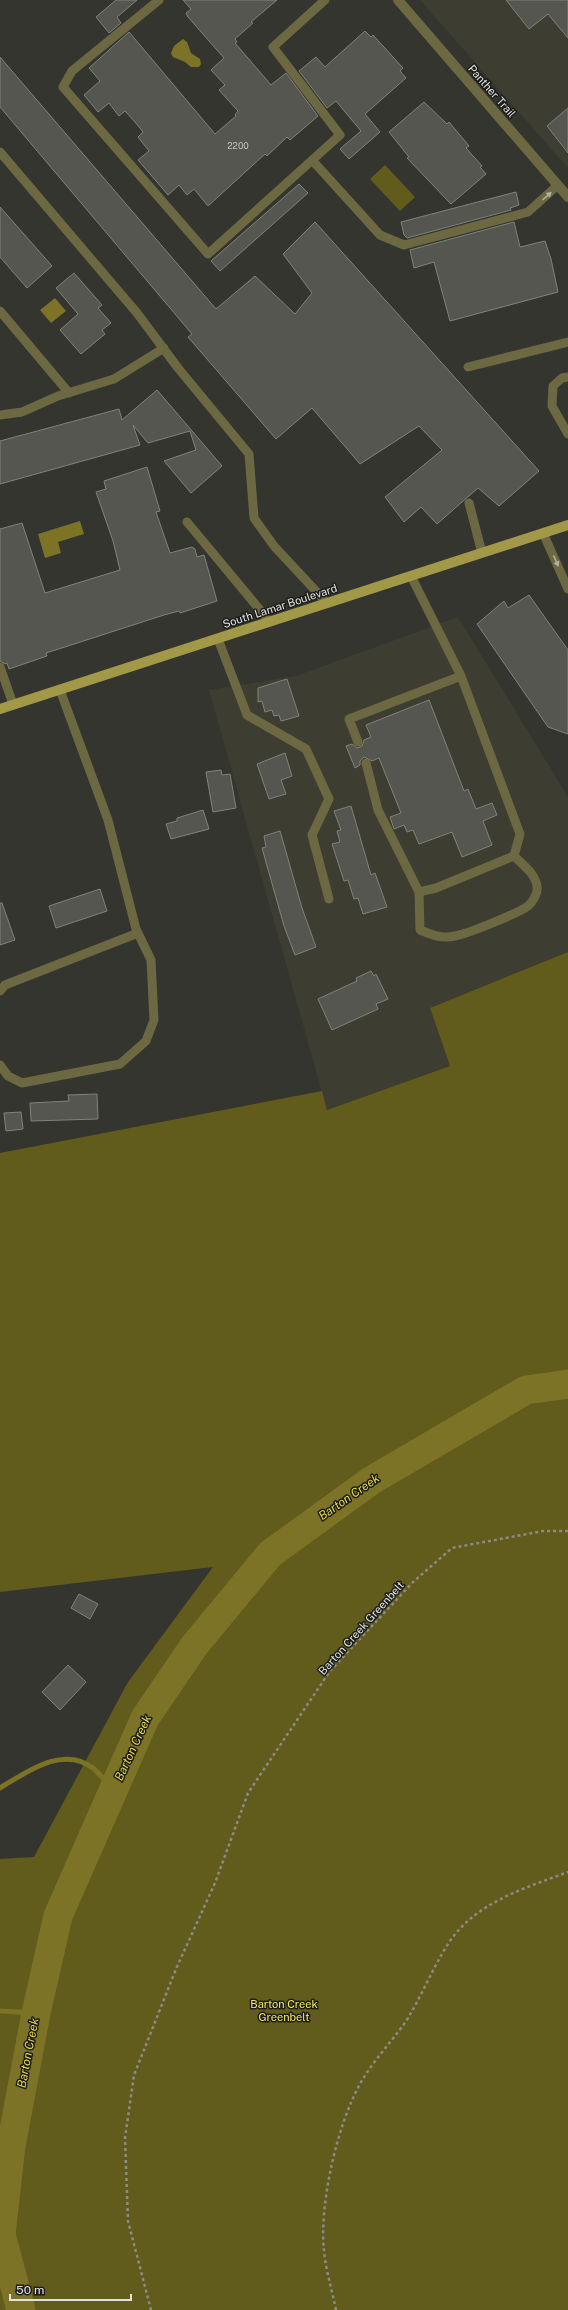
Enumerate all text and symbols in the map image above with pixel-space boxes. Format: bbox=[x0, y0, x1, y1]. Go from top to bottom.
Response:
street label: Panther Trail bbox=[466, 62, 518, 120]
house number: 2200 bbox=[227, 140, 249, 151]
one-way arrow bbox=[541, 191, 552, 200]
one-way arrow bbox=[553, 556, 559, 568]
street label: South Lamar Boulevard bbox=[221, 582, 339, 630]
water label: Barton Creek bbox=[316, 1471, 382, 1523]
street label: Barton Creek Greenbelt bbox=[316, 1579, 406, 1677]
water label: Barton Creek bbox=[112, 1712, 155, 1783]
park label: Barton Creek Greenbelt bbox=[250, 1998, 318, 2023]
water label: Barton Creek bbox=[14, 2016, 42, 2089]
scale bar bbox=[10, 2276, 131, 2302]
text: 50 m bbox=[16, 2283, 44, 2297]

